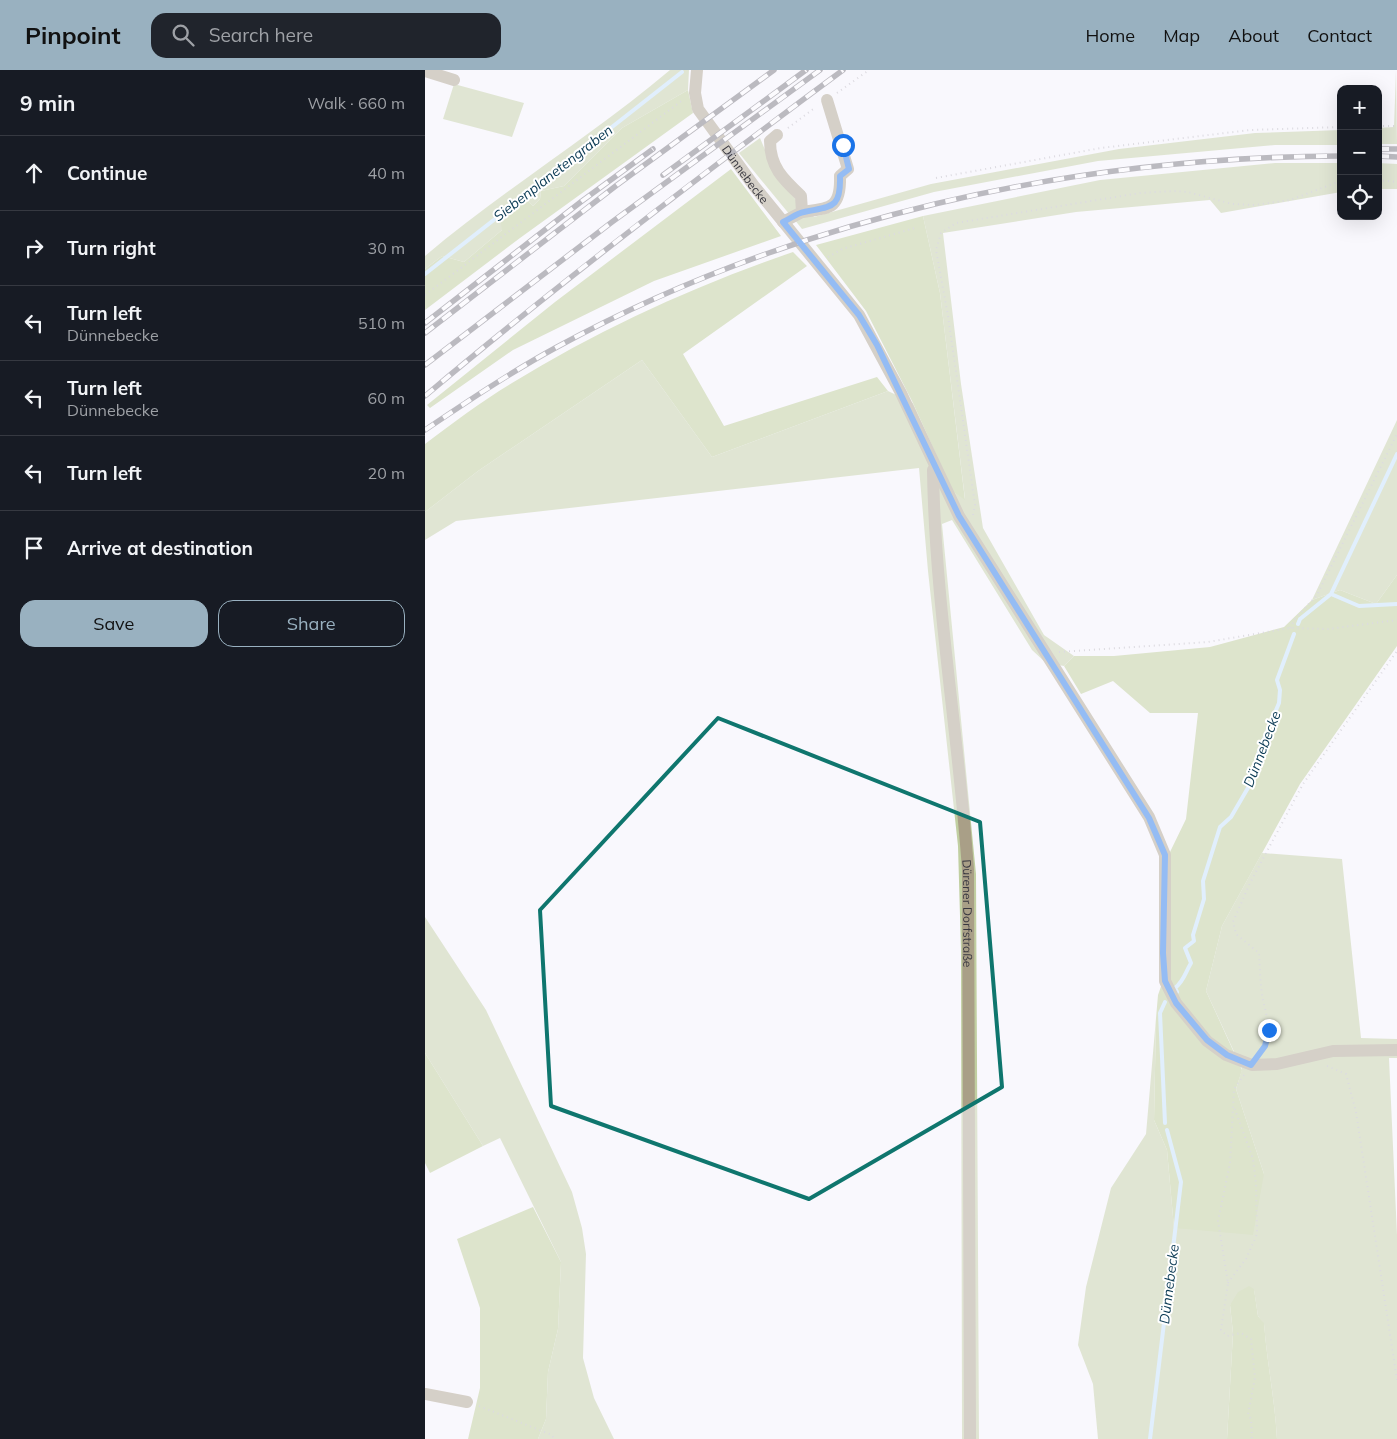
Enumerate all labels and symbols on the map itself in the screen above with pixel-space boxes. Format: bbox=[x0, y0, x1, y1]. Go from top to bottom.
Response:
water label: Siebenplanetengraben bbox=[490, 121, 616, 225]
route start bbox=[832, 134, 855, 157]
street label: Dünnebecke bbox=[719, 142, 772, 206]
water label: Dünnebecke bbox=[1239, 708, 1285, 790]
street label: Dürener Dorfstraße bbox=[960, 859, 976, 967]
route end bbox=[1258, 1019, 1281, 1042]
water label: Dünnebecke bbox=[1155, 1243, 1183, 1325]

